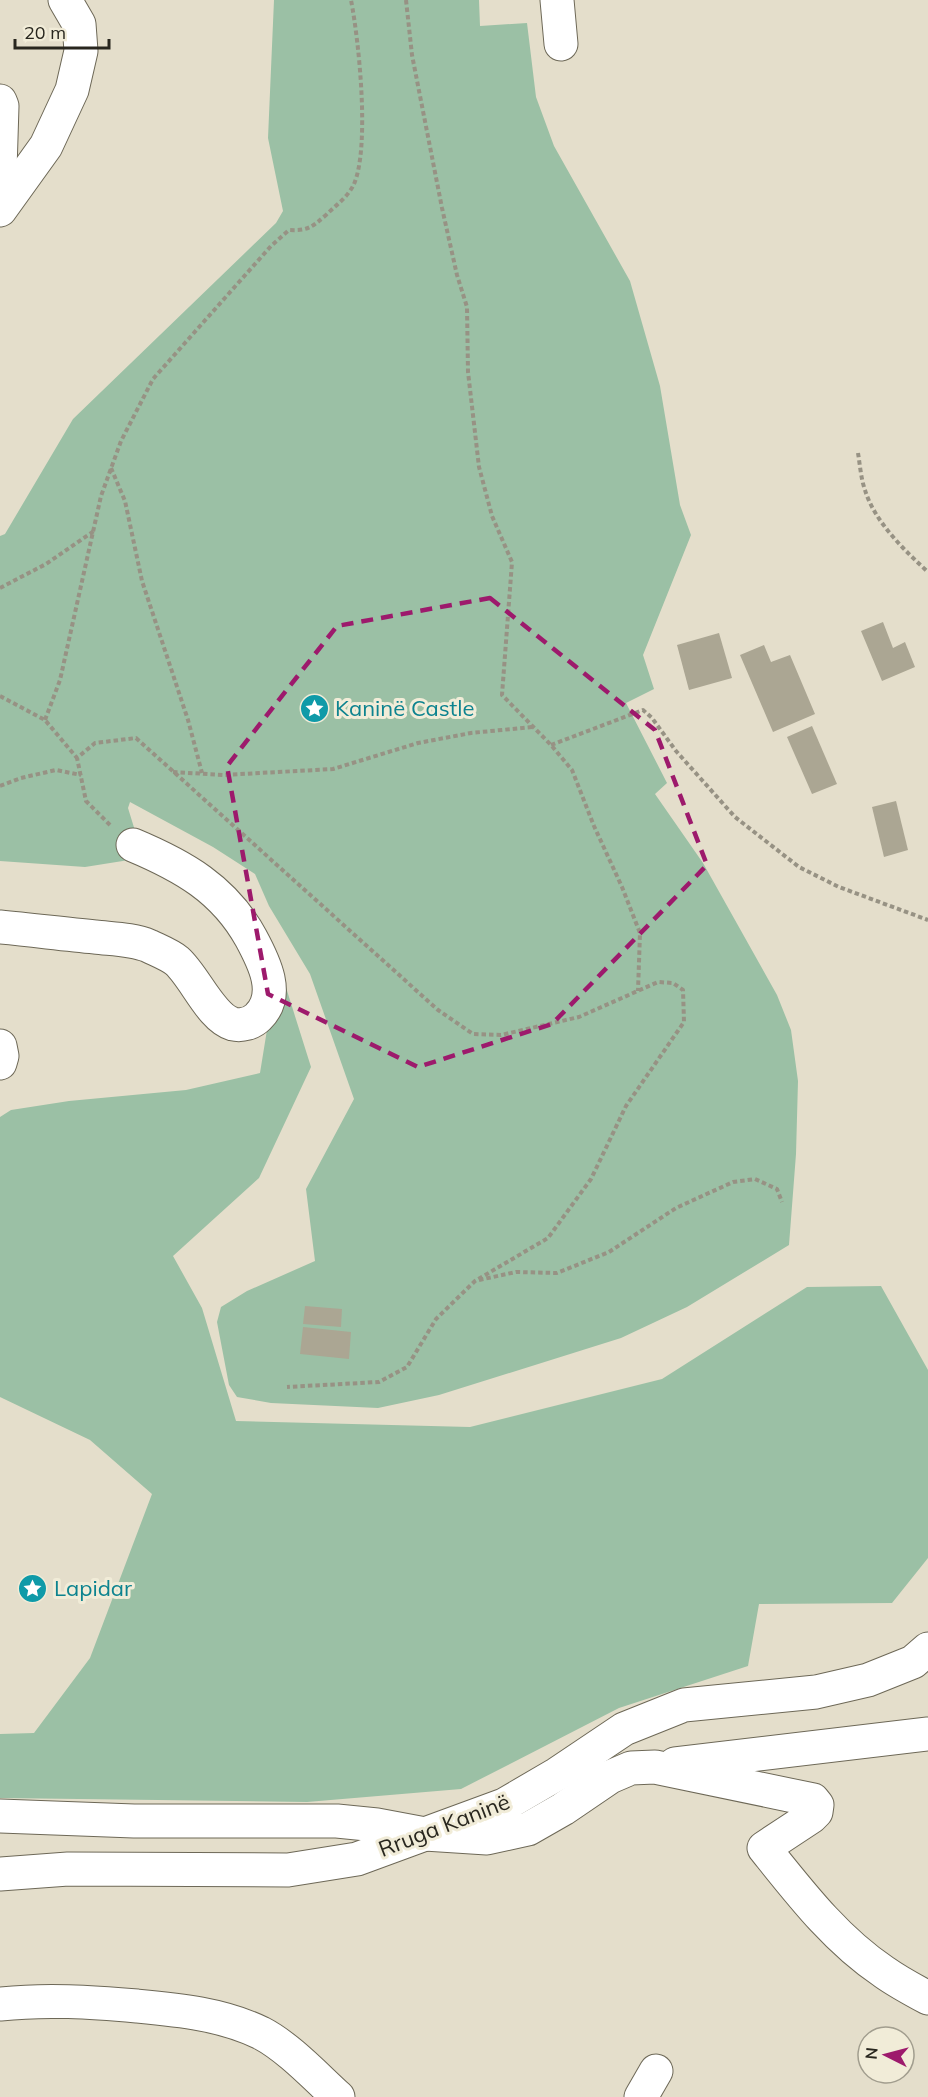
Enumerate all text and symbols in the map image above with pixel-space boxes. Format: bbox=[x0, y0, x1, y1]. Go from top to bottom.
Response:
scale bar bbox=[15, 12, 110, 50]
text: 20 m bbox=[24, 21, 66, 44]
place icon: Kaninë Castle bbox=[298, 692, 330, 724]
place label: Kaninë Castle bbox=[335, 694, 474, 722]
place icon: Lapidar bbox=[17, 1572, 49, 1604]
place label: Lapidar bbox=[54, 1574, 132, 1602]
street label: Rruga Kaninë bbox=[374, 1787, 514, 1863]
north arrow bbox=[856, 2025, 916, 2085]
text: N bbox=[861, 2046, 882, 2060]

